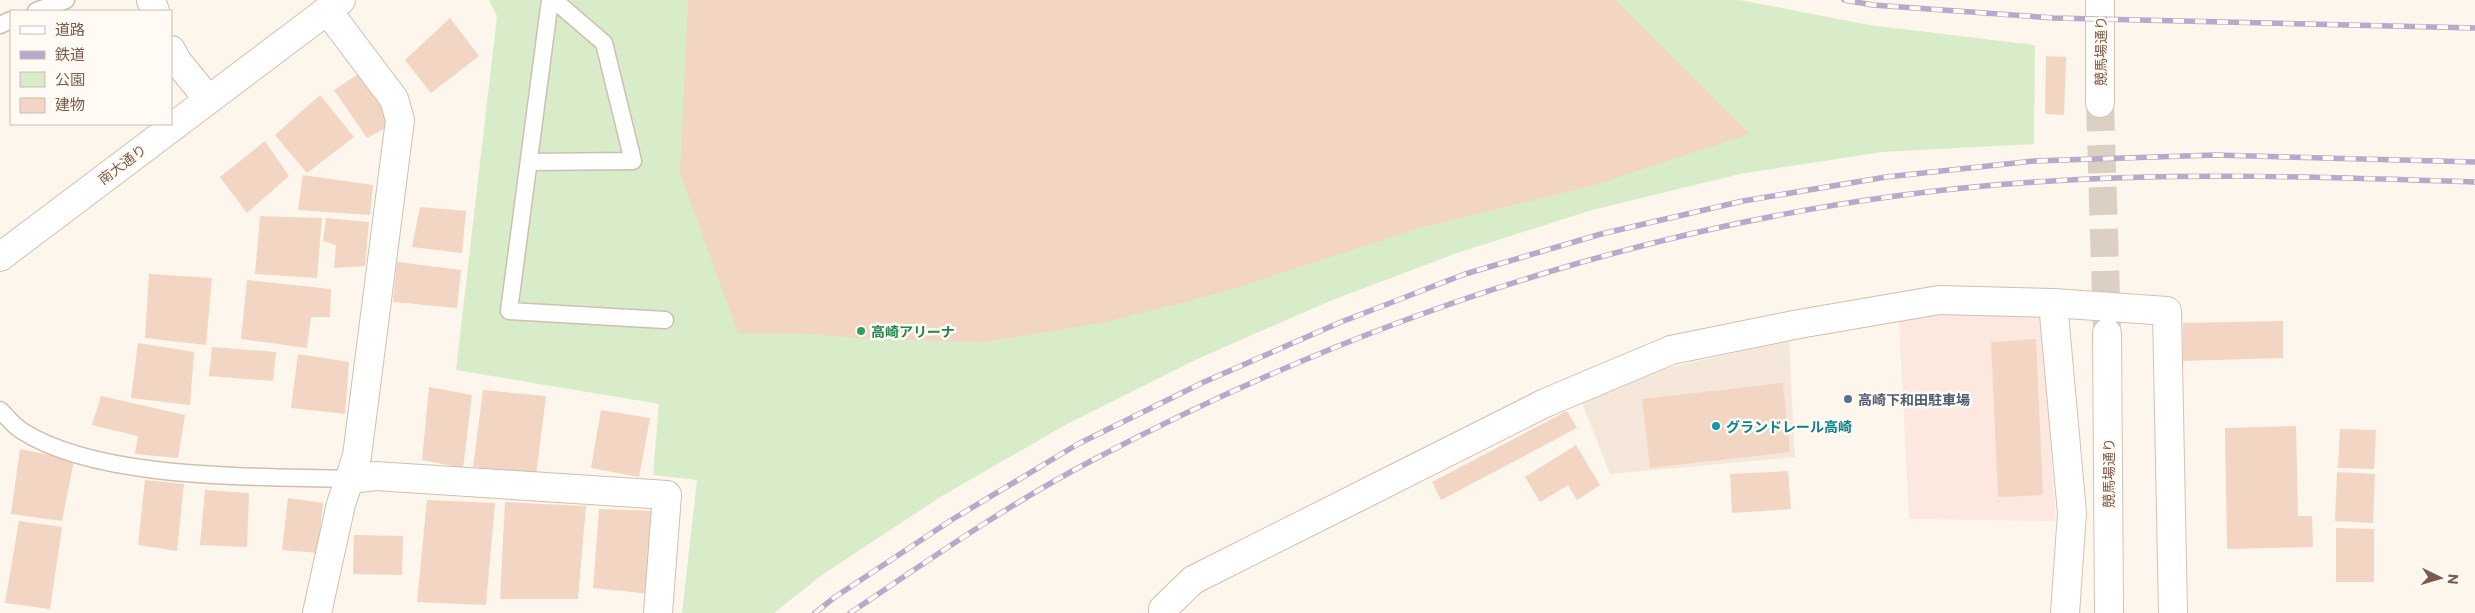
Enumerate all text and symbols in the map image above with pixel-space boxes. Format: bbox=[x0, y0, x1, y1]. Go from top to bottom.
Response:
legend bbox=[10, 10, 172, 125]
street label: 競馬場通り bbox=[2092, 16, 2109, 86]
text: 道路 bbox=[55, 20, 85, 38]
text: 鉄道 bbox=[55, 45, 85, 63]
text: 公園 bbox=[55, 70, 85, 88]
text: 建物 bbox=[55, 95, 85, 113]
street label: 南大通り bbox=[95, 140, 149, 188]
place label: 高崎アリーナ bbox=[871, 323, 955, 340]
marker: 高崎アリーナ bbox=[855, 325, 867, 337]
place label: 高崎下和田駐車場 bbox=[1858, 391, 1970, 408]
marker: 高崎下和田駐車場 bbox=[1842, 393, 1854, 405]
place label: グランドレール高崎 bbox=[1726, 418, 1852, 435]
marker: グランドレール高崎 bbox=[1710, 420, 1722, 432]
street label: 競馬場通り bbox=[2100, 438, 2117, 508]
north arrow bbox=[2415, 553, 2465, 603]
text: N bbox=[2445, 573, 2462, 585]

